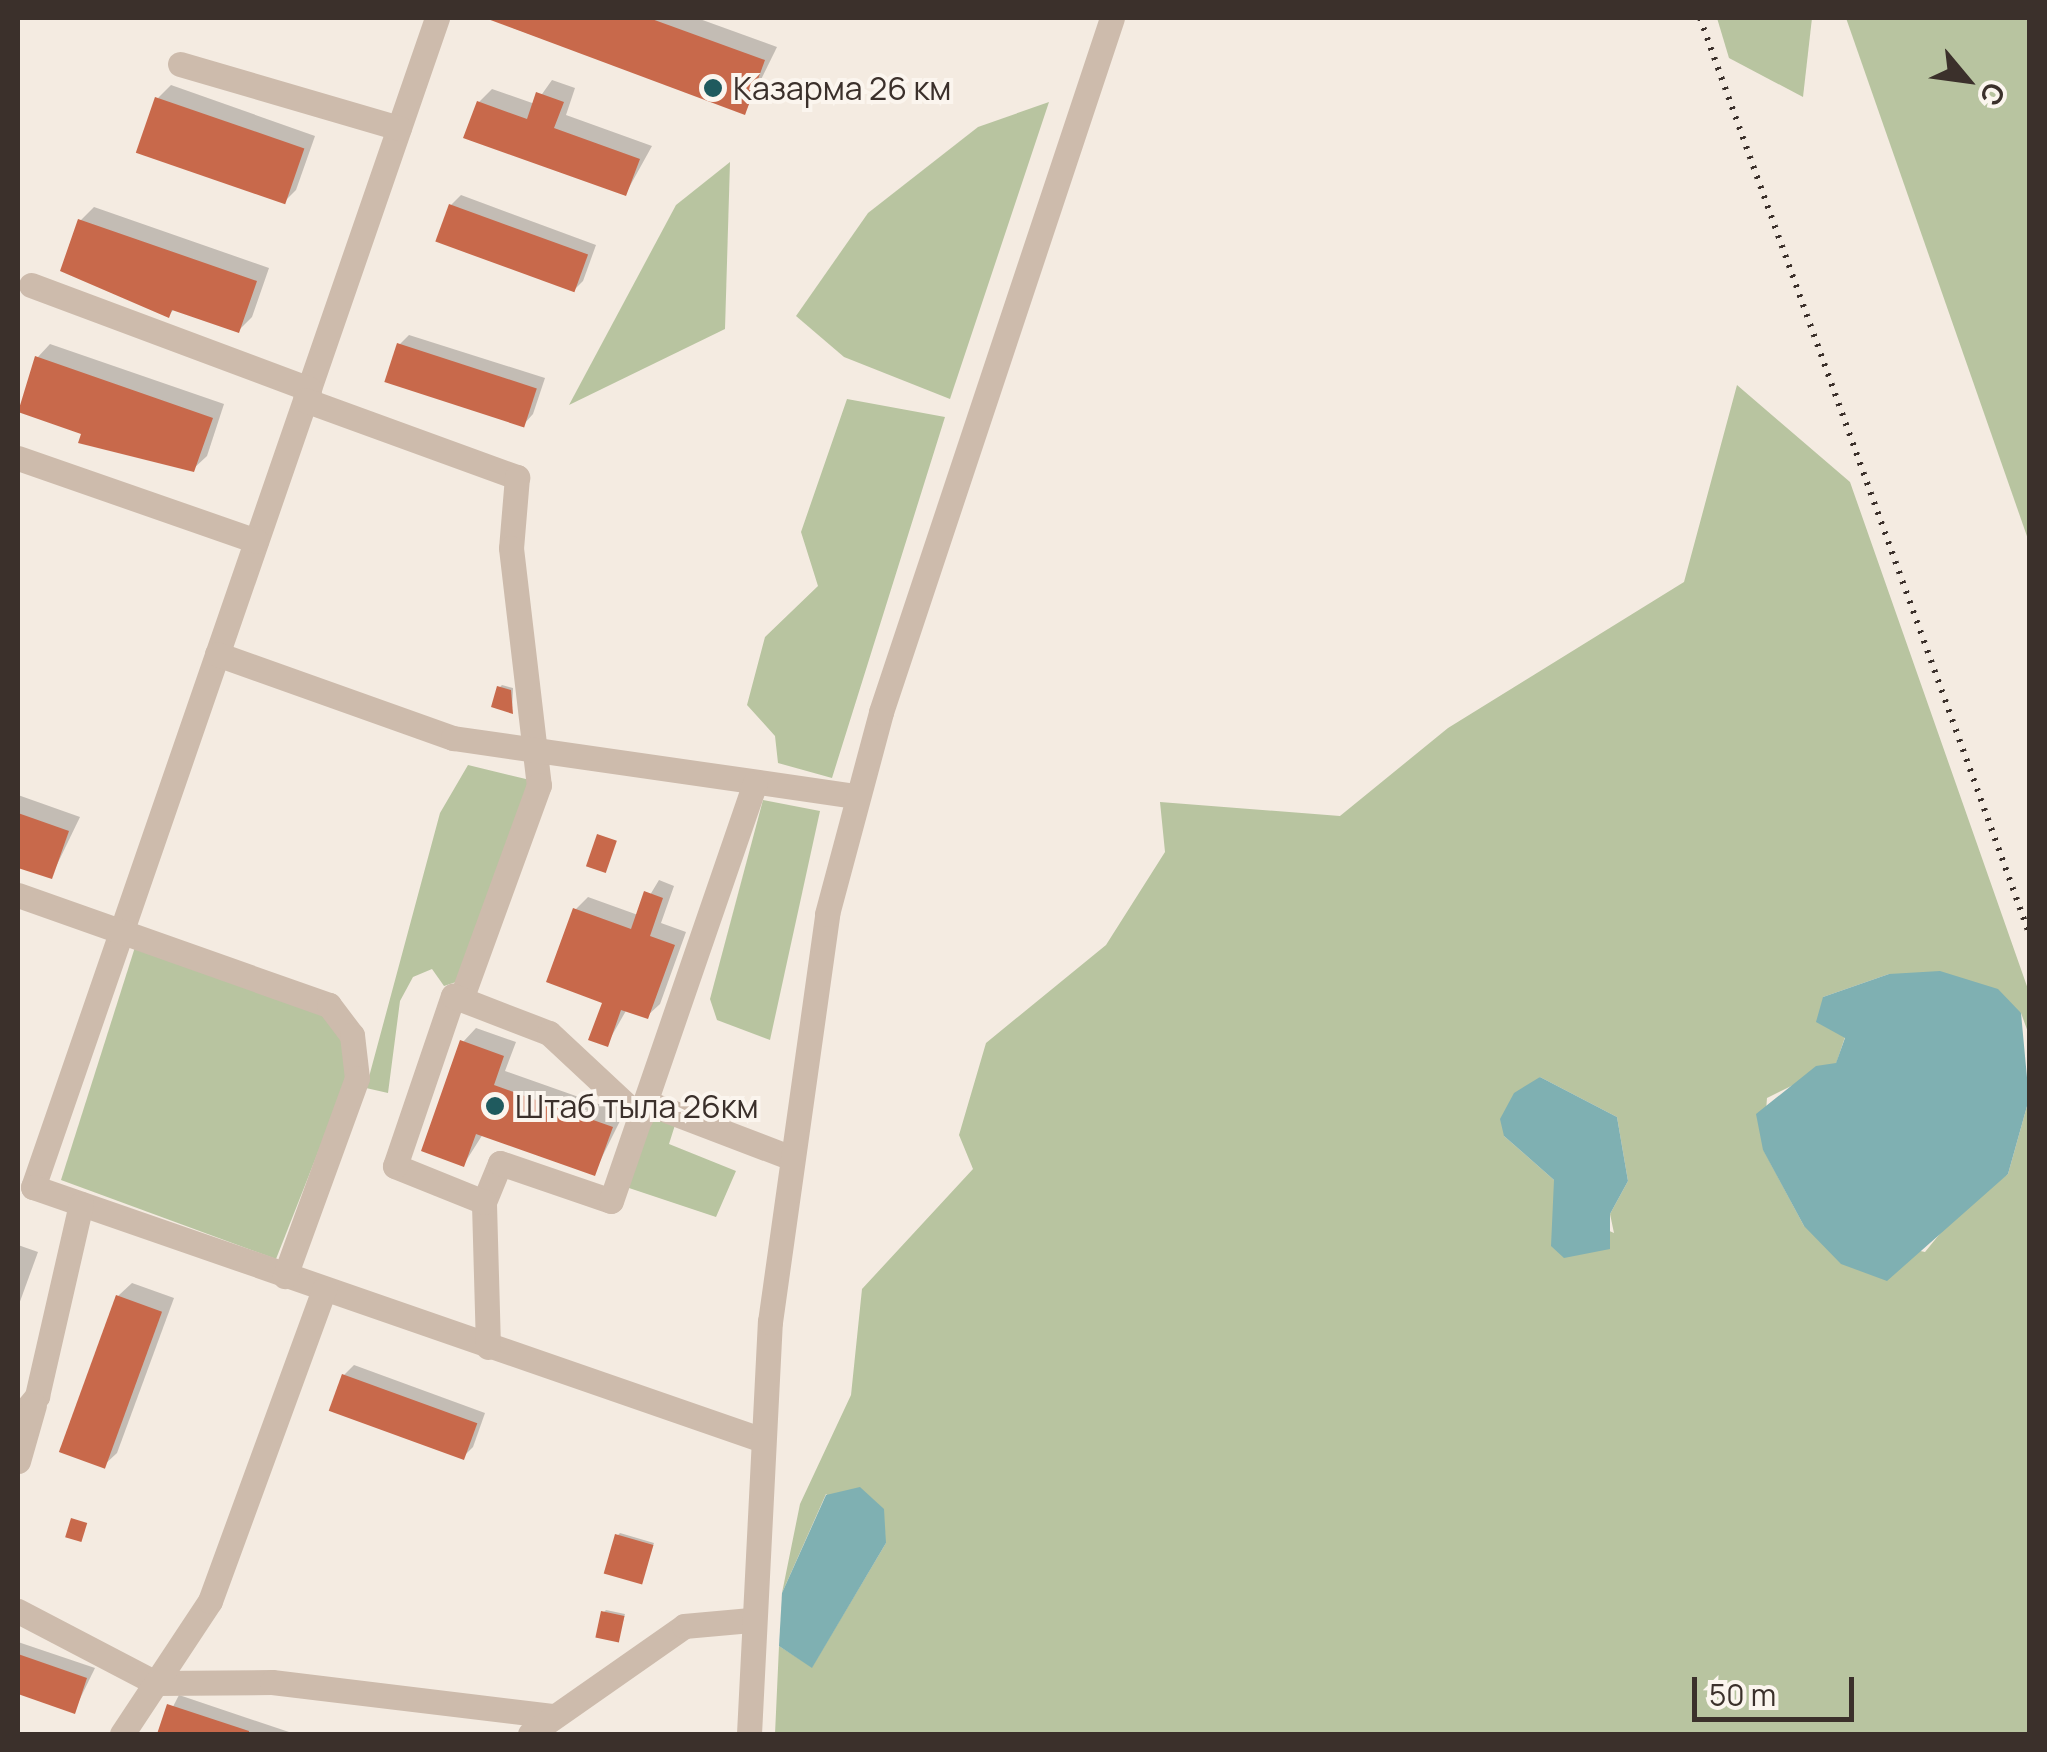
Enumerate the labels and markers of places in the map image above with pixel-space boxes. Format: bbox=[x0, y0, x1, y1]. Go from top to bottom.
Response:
place label: Казарма 26 км bbox=[733, 69, 951, 107]
marker: Казарма 26 км bbox=[702, 77, 724, 99]
place label: Штаб тыла 26км bbox=[515, 1087, 759, 1125]
marker: Штаб тыла 26км bbox=[484, 1095, 506, 1117]

